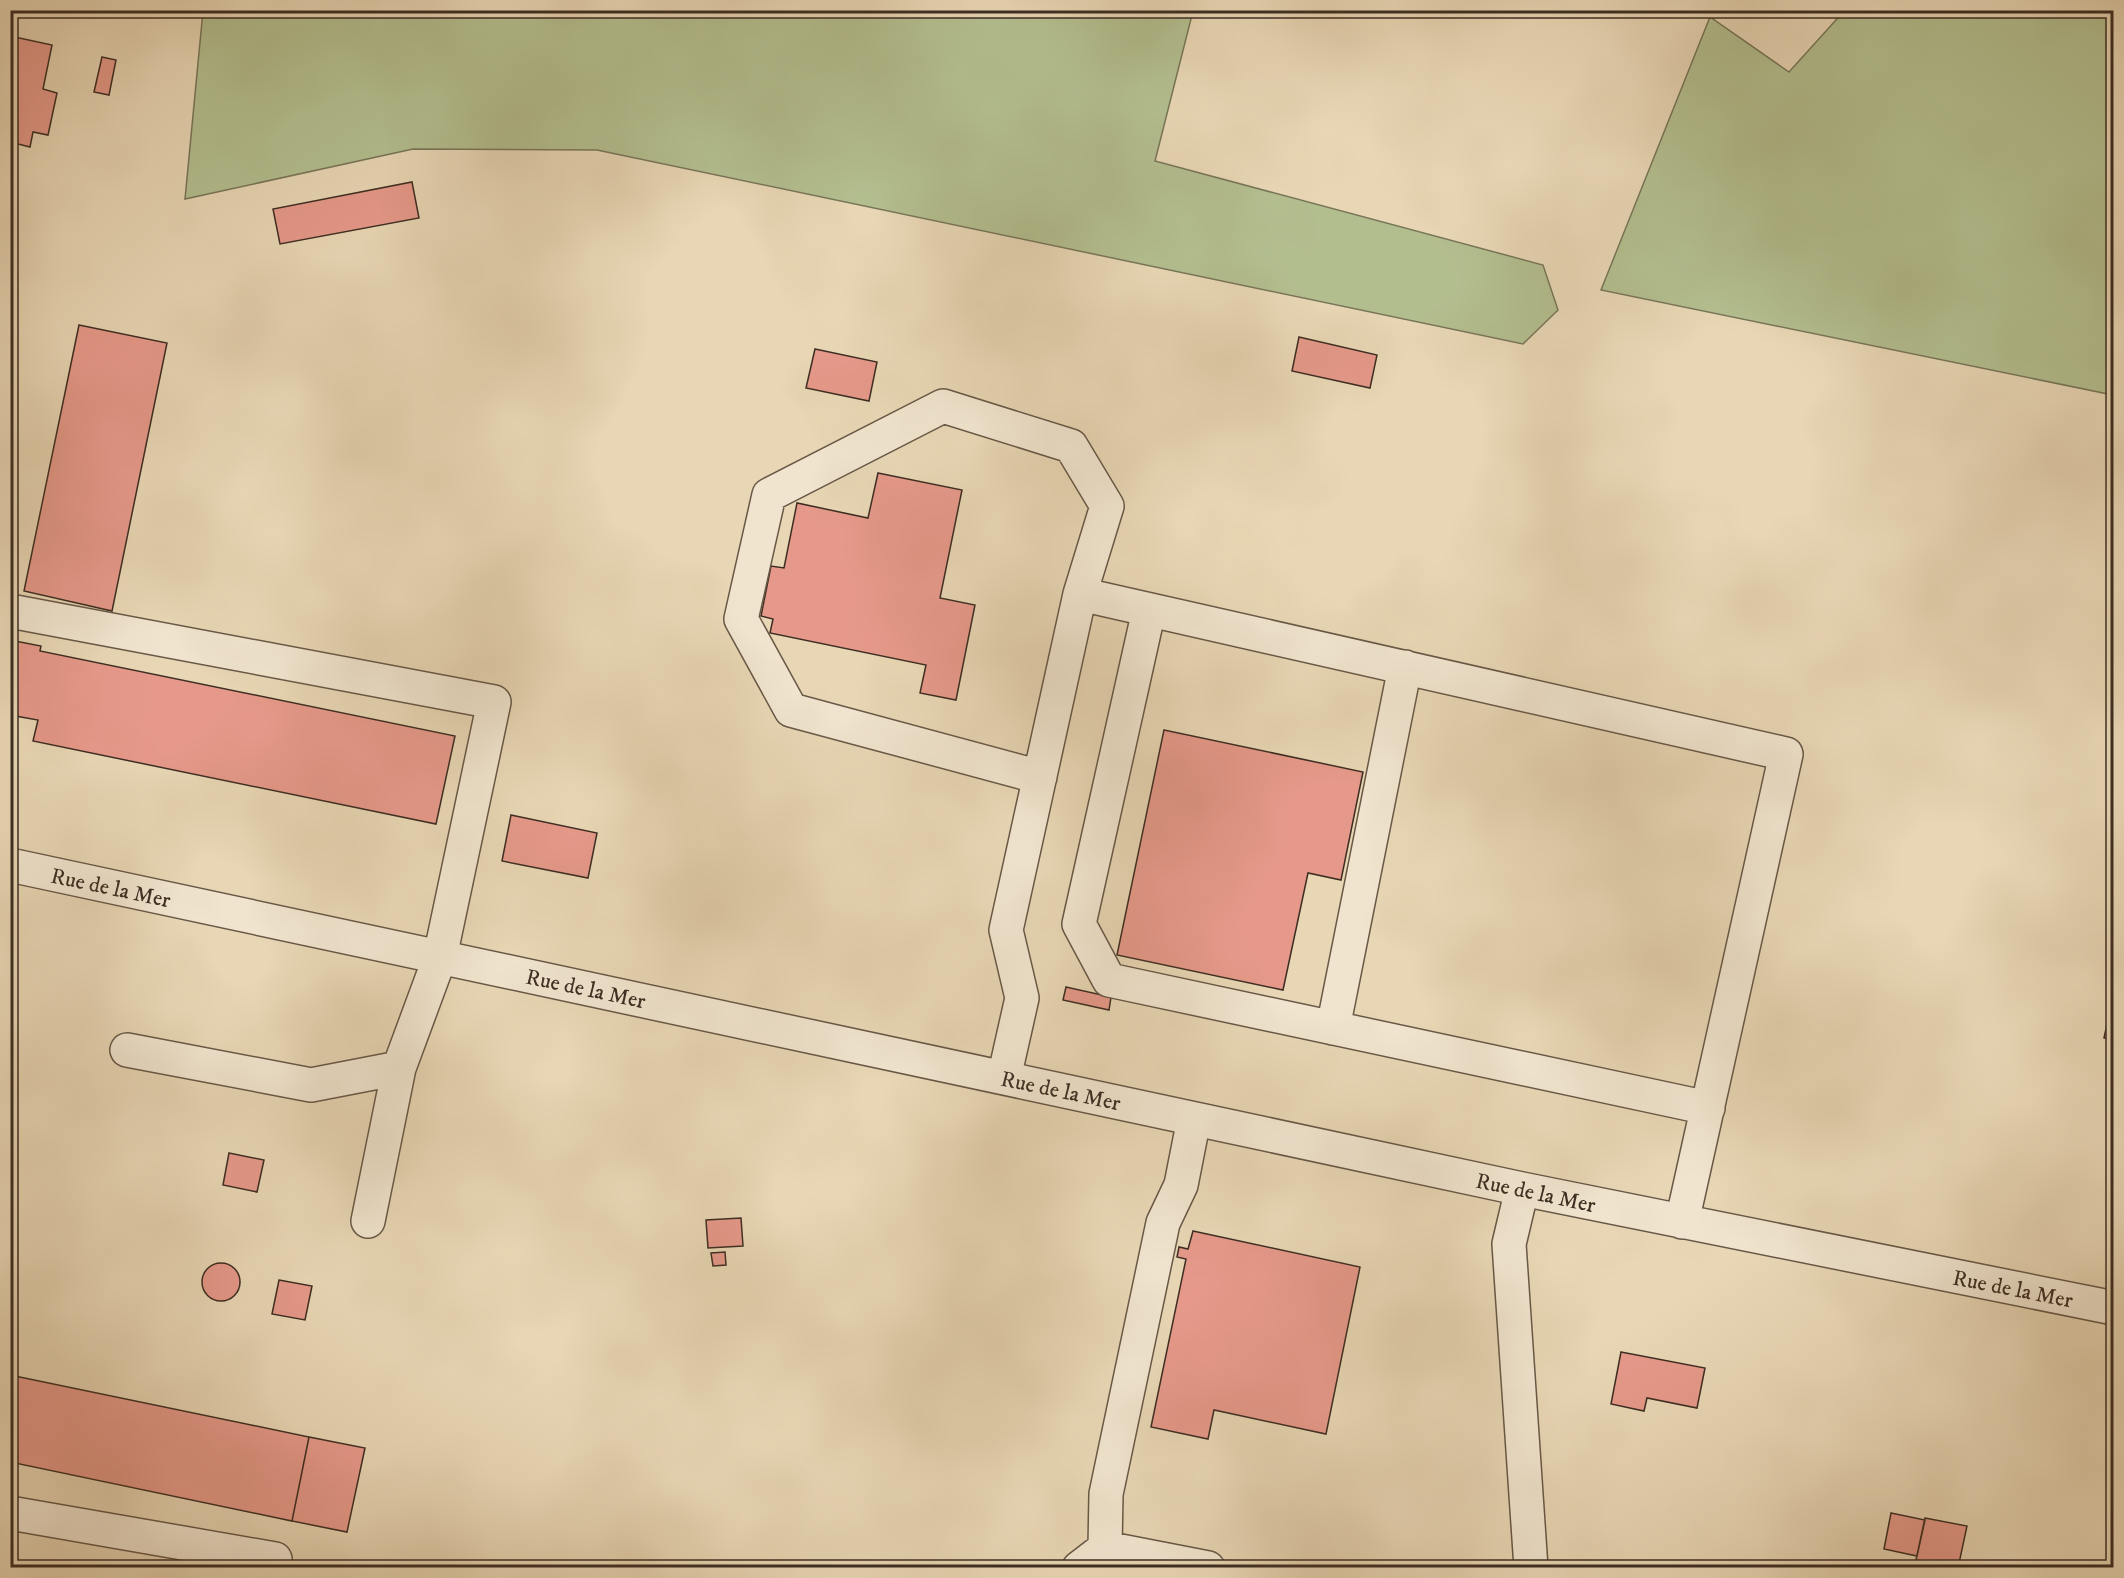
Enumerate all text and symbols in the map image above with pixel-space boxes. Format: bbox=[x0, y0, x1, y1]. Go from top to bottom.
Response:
street label: Rue de la Mer bbox=[48, 863, 174, 914]
street label: Rue de la Mer bbox=[523, 964, 649, 1015]
street label: Rue de la Mer bbox=[998, 1066, 1124, 1117]
street label: Rue de la Mer bbox=[1473, 1168, 1599, 1219]
street label: Rue de la Mer bbox=[1950, 1265, 2076, 1314]

